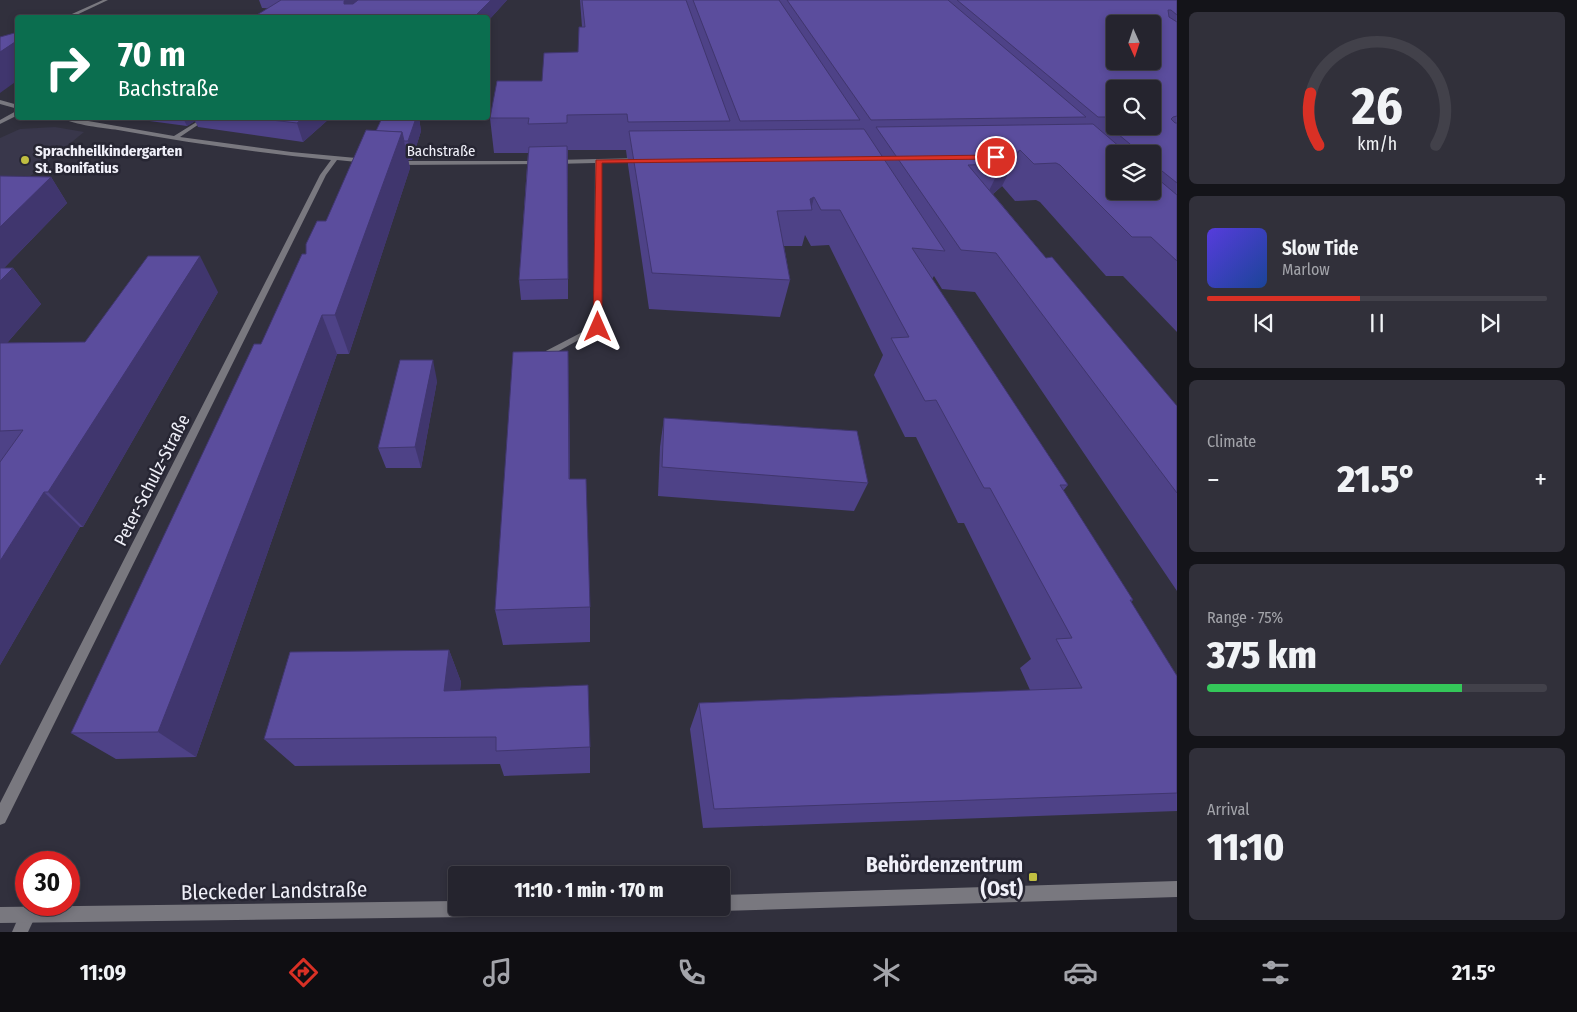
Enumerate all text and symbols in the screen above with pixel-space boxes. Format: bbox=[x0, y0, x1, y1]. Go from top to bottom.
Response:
north arrow bbox=[1106, 15, 1161, 70]
map controls bbox=[1106, 15, 1161, 200]
text: 70 m bbox=[118, 33, 186, 75]
icon: right bbox=[35, 35, 100, 100]
text: Bachstraße bbox=[118, 75, 219, 102]
text: 26 bbox=[1350, 75, 1403, 138]
button: search bbox=[1106, 80, 1161, 135]
text: km/h bbox=[1357, 133, 1397, 155]
pin bbox=[975, 136, 1017, 178]
place label: Sprachheilkindergarten St. Bonifatius bbox=[35, 142, 182, 177]
street label: Bachstraße bbox=[407, 142, 475, 160]
icon: arrive bbox=[982, 143, 1010, 171]
button: layers bbox=[1106, 145, 1161, 200]
marker: Sprachheilkindergarten St. Bonifatius bbox=[19, 154, 31, 166]
text: Slow Tide bbox=[1282, 237, 1358, 260]
text: Marlow bbox=[1282, 260, 1330, 279]
position arrow bbox=[571, 300, 623, 352]
icon: previous bbox=[1250, 309, 1278, 337]
icon: pause bbox=[1363, 309, 1391, 337]
icon: next bbox=[1476, 309, 1504, 337]
street label: Peter-Schulz-Straße bbox=[109, 410, 195, 549]
text: Climate bbox=[1207, 432, 1256, 451]
text: 21.5° bbox=[1337, 456, 1417, 502]
text: − bbox=[1207, 463, 1220, 496]
text: + bbox=[1534, 463, 1547, 496]
text: Range · 75% bbox=[1207, 608, 1283, 627]
text: 375 km bbox=[1207, 632, 1317, 678]
text: Arrival bbox=[1207, 800, 1249, 819]
text: 11:10 bbox=[1207, 824, 1284, 870]
speed limit sign: 30 bbox=[15, 851, 80, 916]
place label: Behördenzentrum (Ost) bbox=[866, 852, 1023, 902]
marker: Behördenzentrum (Ost) bbox=[1027, 871, 1039, 883]
street label: Bleckeder Landstraße bbox=[181, 876, 367, 906]
text: 11:10 · 1 min · 170 m bbox=[514, 879, 664, 902]
icon: directions bbox=[286, 955, 321, 990]
icon: music bbox=[480, 955, 515, 990]
icon: phone bbox=[674, 955, 709, 990]
icon: climate bbox=[869, 955, 904, 990]
icon: car bbox=[1063, 955, 1098, 990]
icon: filters bbox=[1258, 955, 1293, 990]
text: 11:09 bbox=[80, 959, 126, 986]
text: 21.5° bbox=[1452, 959, 1497, 986]

